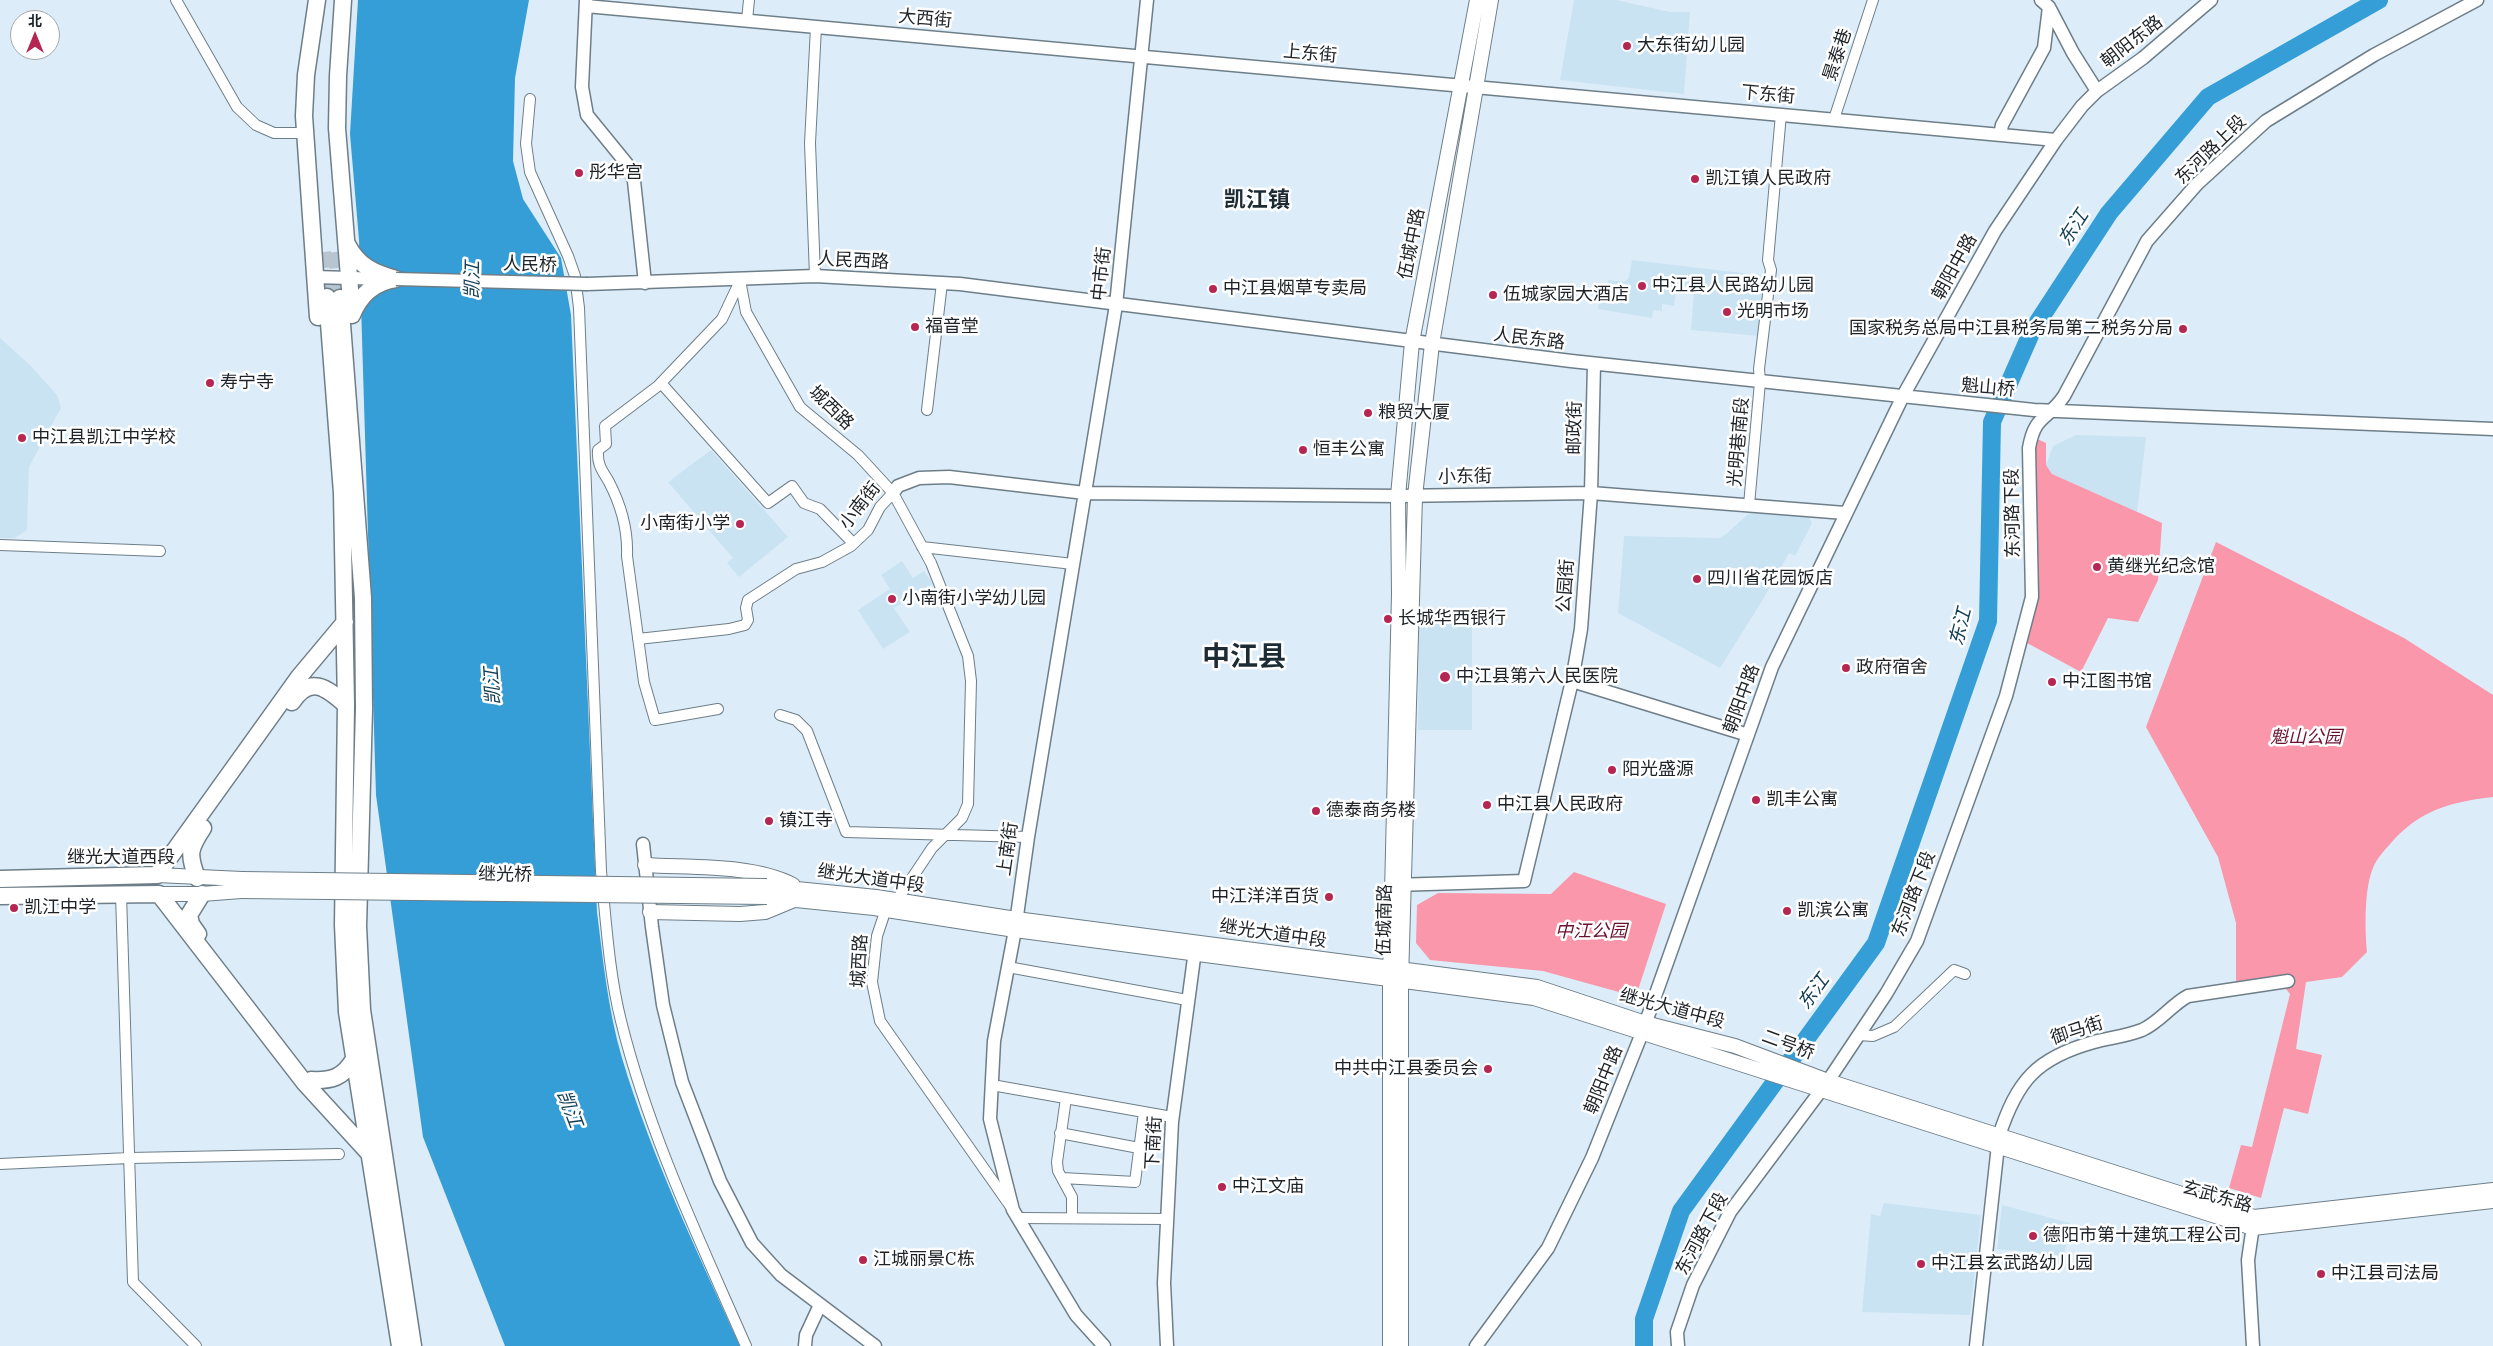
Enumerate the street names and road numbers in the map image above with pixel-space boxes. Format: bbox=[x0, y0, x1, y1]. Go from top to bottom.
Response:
street label: 大西街 bbox=[897, 6, 953, 32]
street label: 朝阳东路 bbox=[2097, 11, 2167, 73]
street label: 景泰巷 bbox=[1819, 26, 1857, 84]
street label: 上东街 bbox=[1282, 41, 1338, 67]
street label: 下东街 bbox=[1740, 82, 1796, 108]
street label: 东河路上段 bbox=[2171, 111, 2251, 189]
street label: 伍城中路 bbox=[1395, 207, 1429, 281]
street label: 朝阳中路 bbox=[1928, 230, 1982, 304]
street label: 中市街 bbox=[1088, 246, 1116, 302]
street label: 人民西路 bbox=[816, 248, 890, 274]
street label: 人民桥 bbox=[503, 253, 557, 277]
street label: 人民东路 bbox=[1492, 324, 1566, 354]
street label: 魁山桥 bbox=[1960, 375, 2016, 401]
street label: 城西路 bbox=[804, 381, 858, 435]
street label: 光明巷南段 bbox=[1724, 396, 1754, 488]
street label: 邮政街 bbox=[1564, 401, 1586, 455]
street label: 小东街 bbox=[1438, 466, 1492, 488]
street label: 东河路下段 bbox=[2001, 468, 2025, 558]
street label: 小南街 bbox=[835, 478, 885, 534]
street label: 公园街 bbox=[1553, 558, 1579, 614]
street label: 朝阳中路 bbox=[1720, 661, 1764, 737]
street label: 上南街 bbox=[994, 821, 1022, 877]
street label: 继光大道西段 bbox=[67, 847, 175, 869]
street label: 东河路下段 bbox=[1888, 848, 1940, 940]
street label: 继光大道中段 bbox=[816, 861, 926, 897]
street label: 继光桥 bbox=[478, 864, 532, 886]
street label: 伍城南路 bbox=[1374, 884, 1396, 956]
street label: 继光大道中段 bbox=[1218, 916, 1328, 952]
street label: 城西路 bbox=[848, 933, 872, 989]
street label: 继光大道中段 bbox=[1617, 985, 1727, 1033]
street label: 御马街 bbox=[2048, 1012, 2106, 1050]
street label: 二号桥 bbox=[1759, 1026, 1817, 1064]
street label: 朝阳中路 bbox=[1581, 1043, 1627, 1117]
street label: 下南街 bbox=[1142, 1115, 1166, 1171]
street label: 玄武东路 bbox=[2179, 1177, 2255, 1217]
street label: 东河路下段 bbox=[1671, 1189, 1733, 1279]

